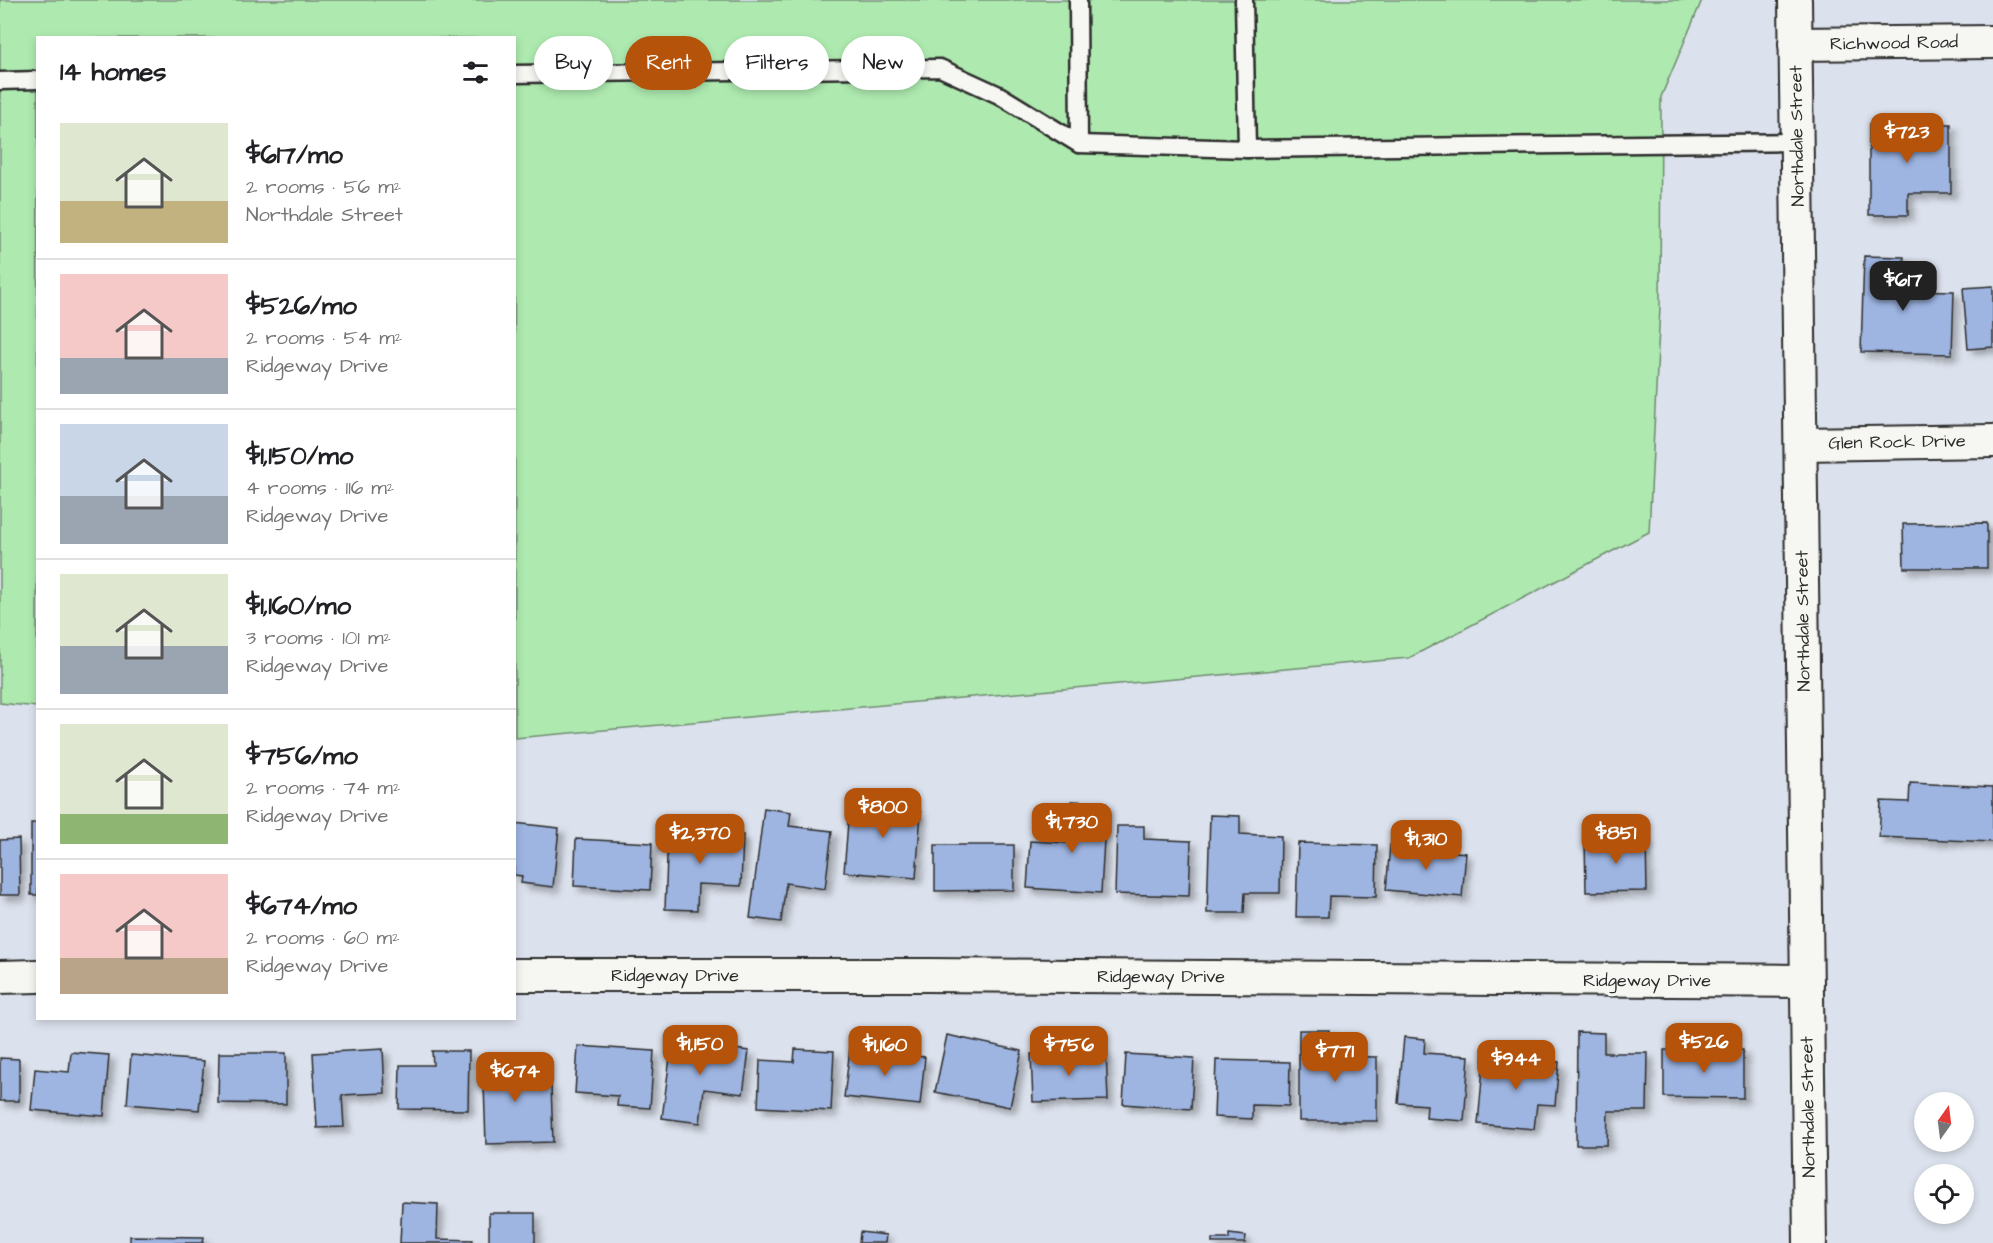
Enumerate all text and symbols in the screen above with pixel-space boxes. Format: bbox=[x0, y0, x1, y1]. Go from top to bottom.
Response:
street label: Richwood Road bbox=[1830, 29, 1958, 57]
chip: Buy bbox=[534, 36, 613, 90]
chip: Rent bbox=[625, 36, 712, 90]
chip: Filters bbox=[724, 36, 829, 90]
chip: New bbox=[841, 36, 925, 90]
text: 14 homes bbox=[60, 54, 166, 90]
icon: filters bbox=[459, 56, 492, 89]
street label: Northdale Street bbox=[1783, 64, 1811, 207]
pin: $723 bbox=[1871, 113, 1943, 164]
text: $723 bbox=[1884, 118, 1930, 146]
text: $617/mo bbox=[246, 137, 343, 173]
icon: home bbox=[108, 147, 180, 219]
text: 2 rooms · 56 m² bbox=[246, 173, 401, 201]
text: Northdale Street bbox=[246, 201, 403, 229]
pin: $617 bbox=[1867, 261, 1939, 312]
text: $617 bbox=[1884, 266, 1922, 294]
text: $526/mo bbox=[246, 288, 357, 324]
icon: home bbox=[108, 298, 180, 370]
text: 2 rooms · 54 m² bbox=[246, 324, 402, 352]
text: Ridgeway Drive bbox=[246, 352, 388, 380]
street label: Glen Rock Drive bbox=[1828, 428, 1966, 456]
text: $1,150/mo bbox=[246, 438, 353, 474]
icon: home bbox=[108, 448, 180, 520]
text: 4 rooms · 116 m² bbox=[246, 474, 394, 502]
text: Ridgeway Drive bbox=[246, 502, 388, 530]
street label: Northdale Street bbox=[1789, 549, 1817, 692]
text: $1,160/mo bbox=[246, 588, 351, 624]
icon: home bbox=[108, 598, 180, 670]
text: 3 rooms · 101 m² bbox=[246, 624, 391, 652]
text: Ridgeway Drive bbox=[246, 652, 388, 680]
text: $756/mo bbox=[246, 738, 358, 774]
icon: home bbox=[108, 748, 180, 820]
text: 2 rooms · 74 m² bbox=[246, 774, 400, 802]
pin: $800 bbox=[847, 788, 919, 839]
text: $800 bbox=[858, 793, 908, 821]
text: Ridgeway Drive bbox=[246, 802, 388, 830]
pin: $1,730 bbox=[1023, 803, 1121, 854]
text: $1,730 bbox=[1046, 808, 1098, 836]
pin: $2,370 bbox=[651, 814, 749, 865]
pin: $851 bbox=[1580, 814, 1652, 865]
text: $2,370 bbox=[669, 819, 731, 847]
text: $851 bbox=[1596, 819, 1636, 847]
pin: $1,310 bbox=[1377, 820, 1475, 871]
text: $1,310 bbox=[1405, 825, 1447, 853]
text: $674/mo bbox=[246, 888, 357, 924]
icon: home bbox=[108, 898, 180, 970]
text: 2 rooms · 60 m² bbox=[246, 924, 400, 952]
text: Ridgeway Drive bbox=[246, 952, 388, 980]
street label: Ridgeway Drive bbox=[611, 963, 739, 989]
street label: Ridgeway Drive bbox=[1097, 964, 1225, 990]
street label: Ridgeway Drive bbox=[1583, 968, 1711, 994]
pin: $526 bbox=[1668, 1023, 1740, 1074]
pin: $1,150 bbox=[651, 1025, 749, 1076]
pin: $1,160 bbox=[836, 1026, 934, 1077]
pin: $756 bbox=[1033, 1026, 1105, 1077]
text: $526 bbox=[1679, 1028, 1729, 1056]
text: $1,150 bbox=[677, 1030, 723, 1058]
text: $1,160 bbox=[863, 1031, 907, 1059]
text: $756 bbox=[1044, 1031, 1094, 1059]
pin: $771 bbox=[1299, 1032, 1371, 1083]
street label: Northdale Street bbox=[1794, 1035, 1822, 1178]
text: $771 bbox=[1316, 1037, 1354, 1065]
pin: $944 bbox=[1480, 1040, 1552, 1091]
text: $944 bbox=[1491, 1045, 1541, 1073]
pin: $674 bbox=[479, 1052, 551, 1103]
text: $674 bbox=[490, 1057, 540, 1085]
north arrow bbox=[1914, 1092, 1974, 1152]
map controls bbox=[1914, 1092, 1974, 1224]
button: locate bbox=[1914, 1164, 1974, 1224]

